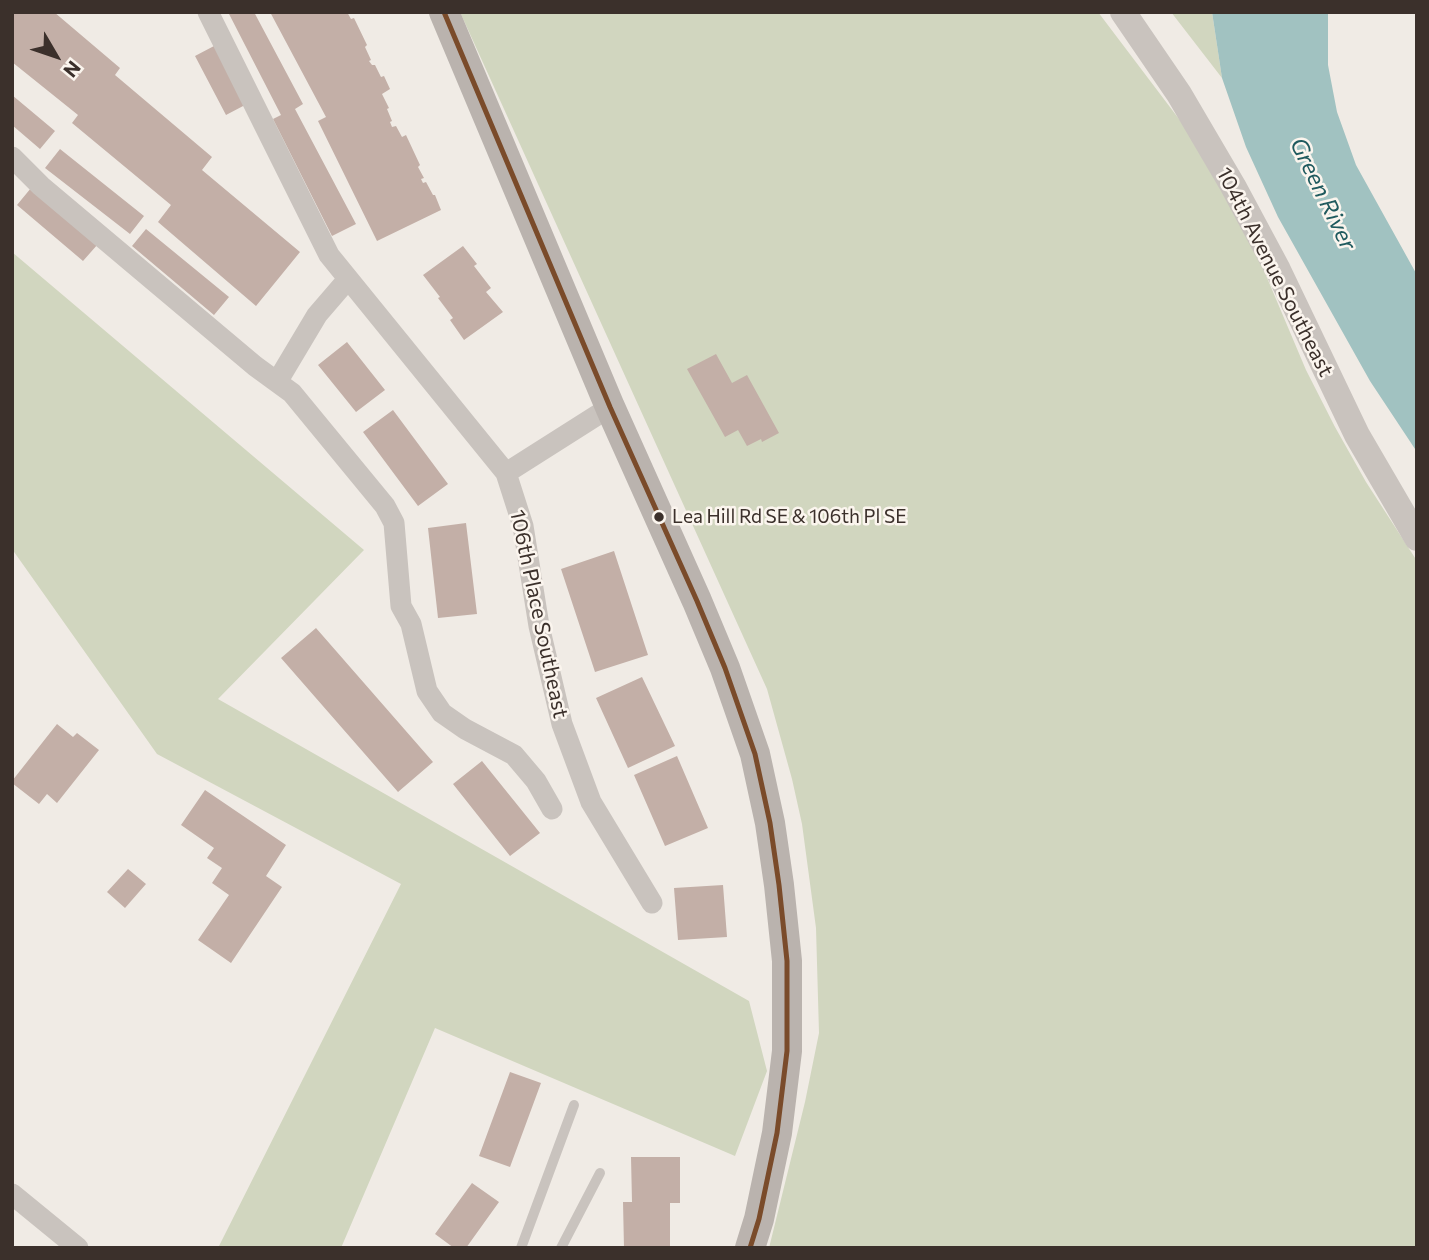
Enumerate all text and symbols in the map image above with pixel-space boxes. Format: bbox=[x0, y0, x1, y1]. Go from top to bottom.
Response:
north arrow bbox=[21, 21, 91, 91]
text: N bbox=[59, 57, 86, 82]
water label: Green River bbox=[1284, 133, 1362, 255]
street label: 104th Avenue Southeast bbox=[1211, 163, 1339, 381]
place label: Lea Hill Rd SE & 106th Pl SE bbox=[672, 506, 906, 528]
street label: 106th Place Southeast bbox=[505, 507, 573, 721]
marker: Lea Hill Rd SE & 106th Pl SE bbox=[652, 510, 666, 524]

